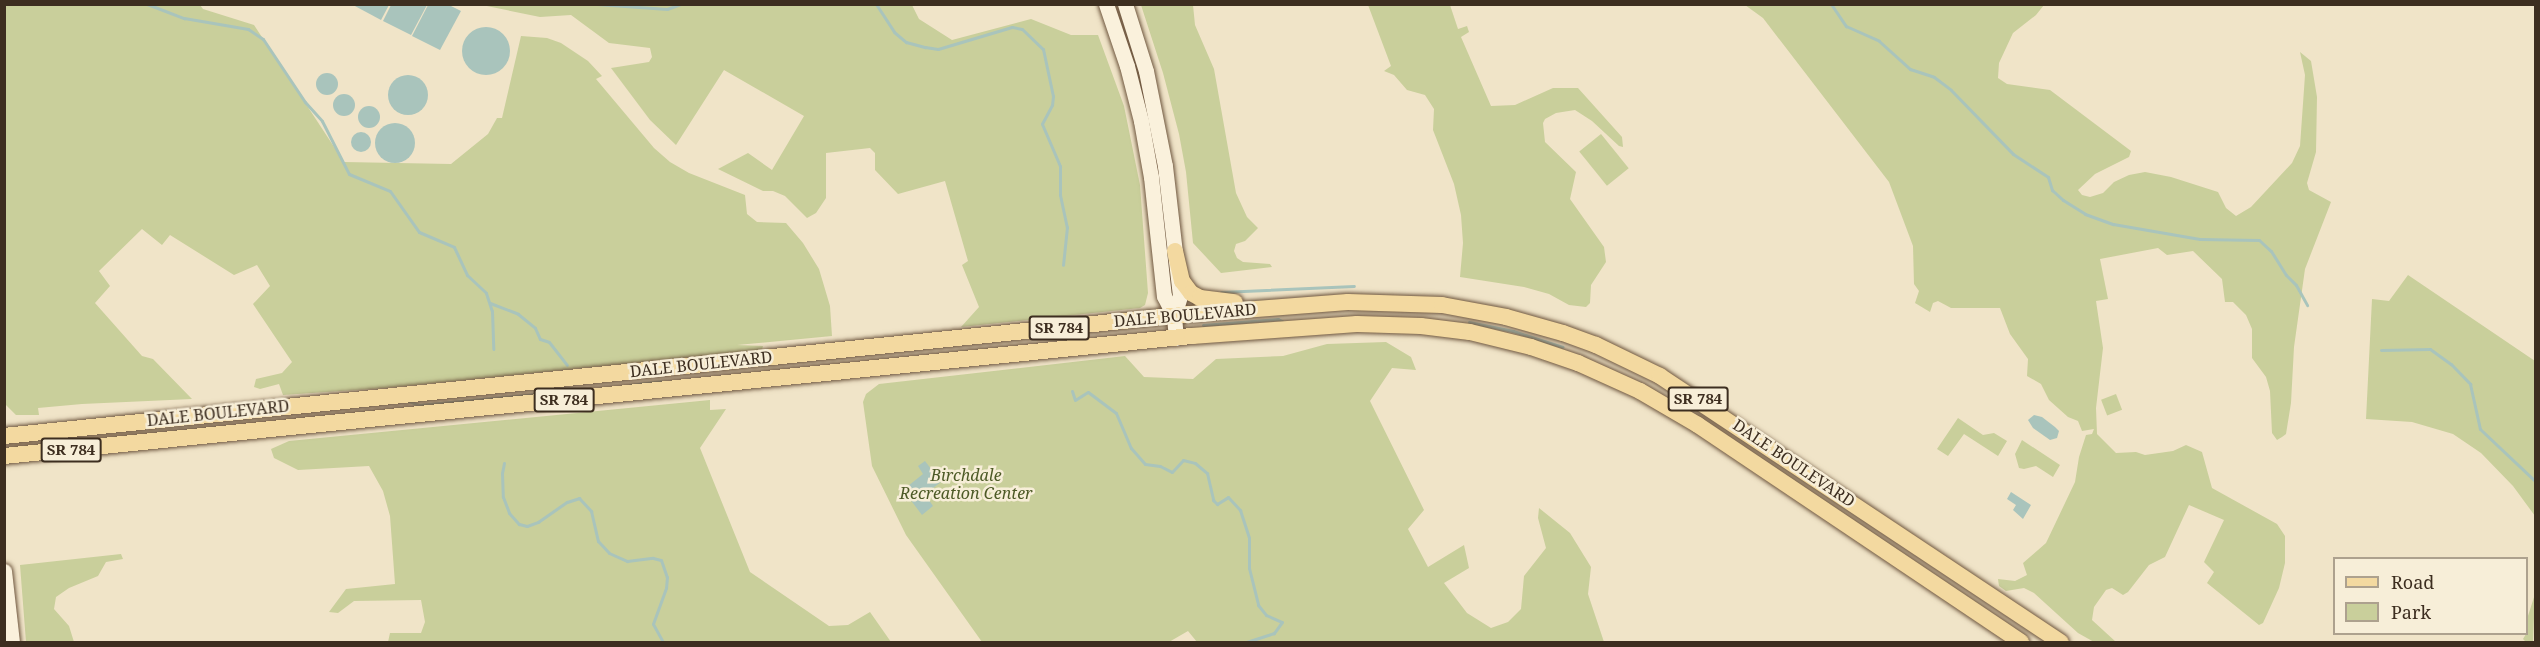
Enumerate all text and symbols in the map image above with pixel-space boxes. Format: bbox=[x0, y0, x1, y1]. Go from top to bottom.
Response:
street label: DALE BOULEVARD bbox=[1113, 299, 1257, 331]
road number: SR 784 bbox=[1028, 316, 1090, 340]
street label: DALE BOULEVARD bbox=[629, 347, 773, 381]
road number: SR 784 bbox=[1666, 387, 1730, 411]
road number: SR 784 bbox=[532, 388, 596, 412]
street label: DALE BOULEVARD bbox=[146, 396, 290, 430]
street label: DALE BOULEVARD bbox=[1729, 415, 1859, 511]
road number: SR 784 bbox=[40, 438, 103, 462]
park label: Birchdale Recreation Center bbox=[899, 465, 1033, 503]
legend bbox=[2333, 557, 2528, 635]
text: Road bbox=[2391, 570, 2434, 594]
text: Park bbox=[2391, 600, 2431, 624]

